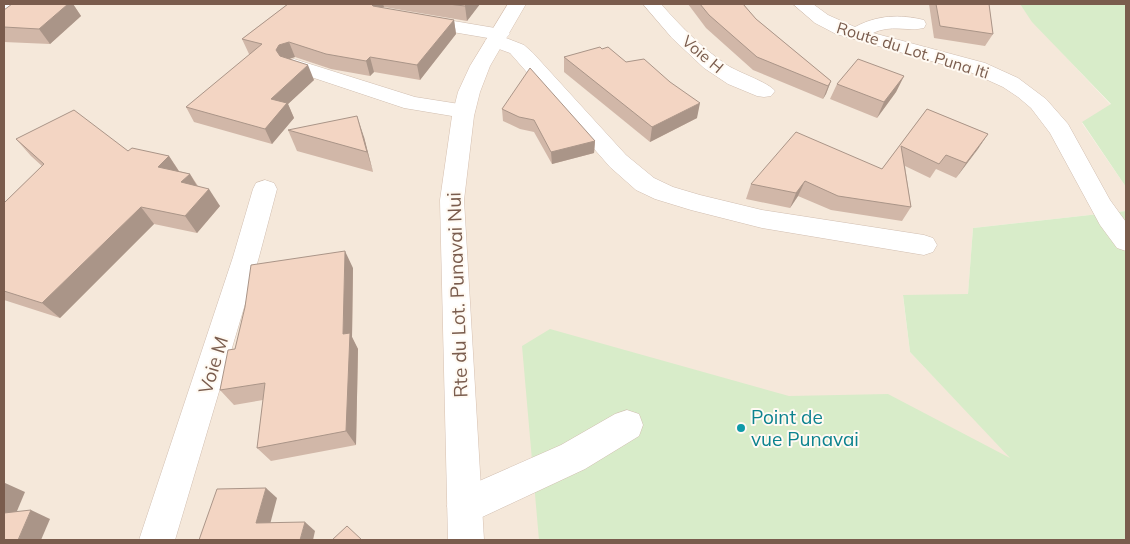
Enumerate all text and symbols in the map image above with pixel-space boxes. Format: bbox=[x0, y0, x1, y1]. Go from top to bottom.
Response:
street label: Route du Lot. Puna Iti bbox=[834, 17, 992, 83]
street label: Voie H bbox=[678, 31, 728, 77]
street label: Rte du Lot. Punavai Nui bbox=[441, 192, 473, 398]
street label: Voie M bbox=[193, 333, 233, 397]
place label: Point de vue Punavai bbox=[751, 405, 859, 451]
marker: Point de vue Punavai bbox=[735, 422, 747, 434]

